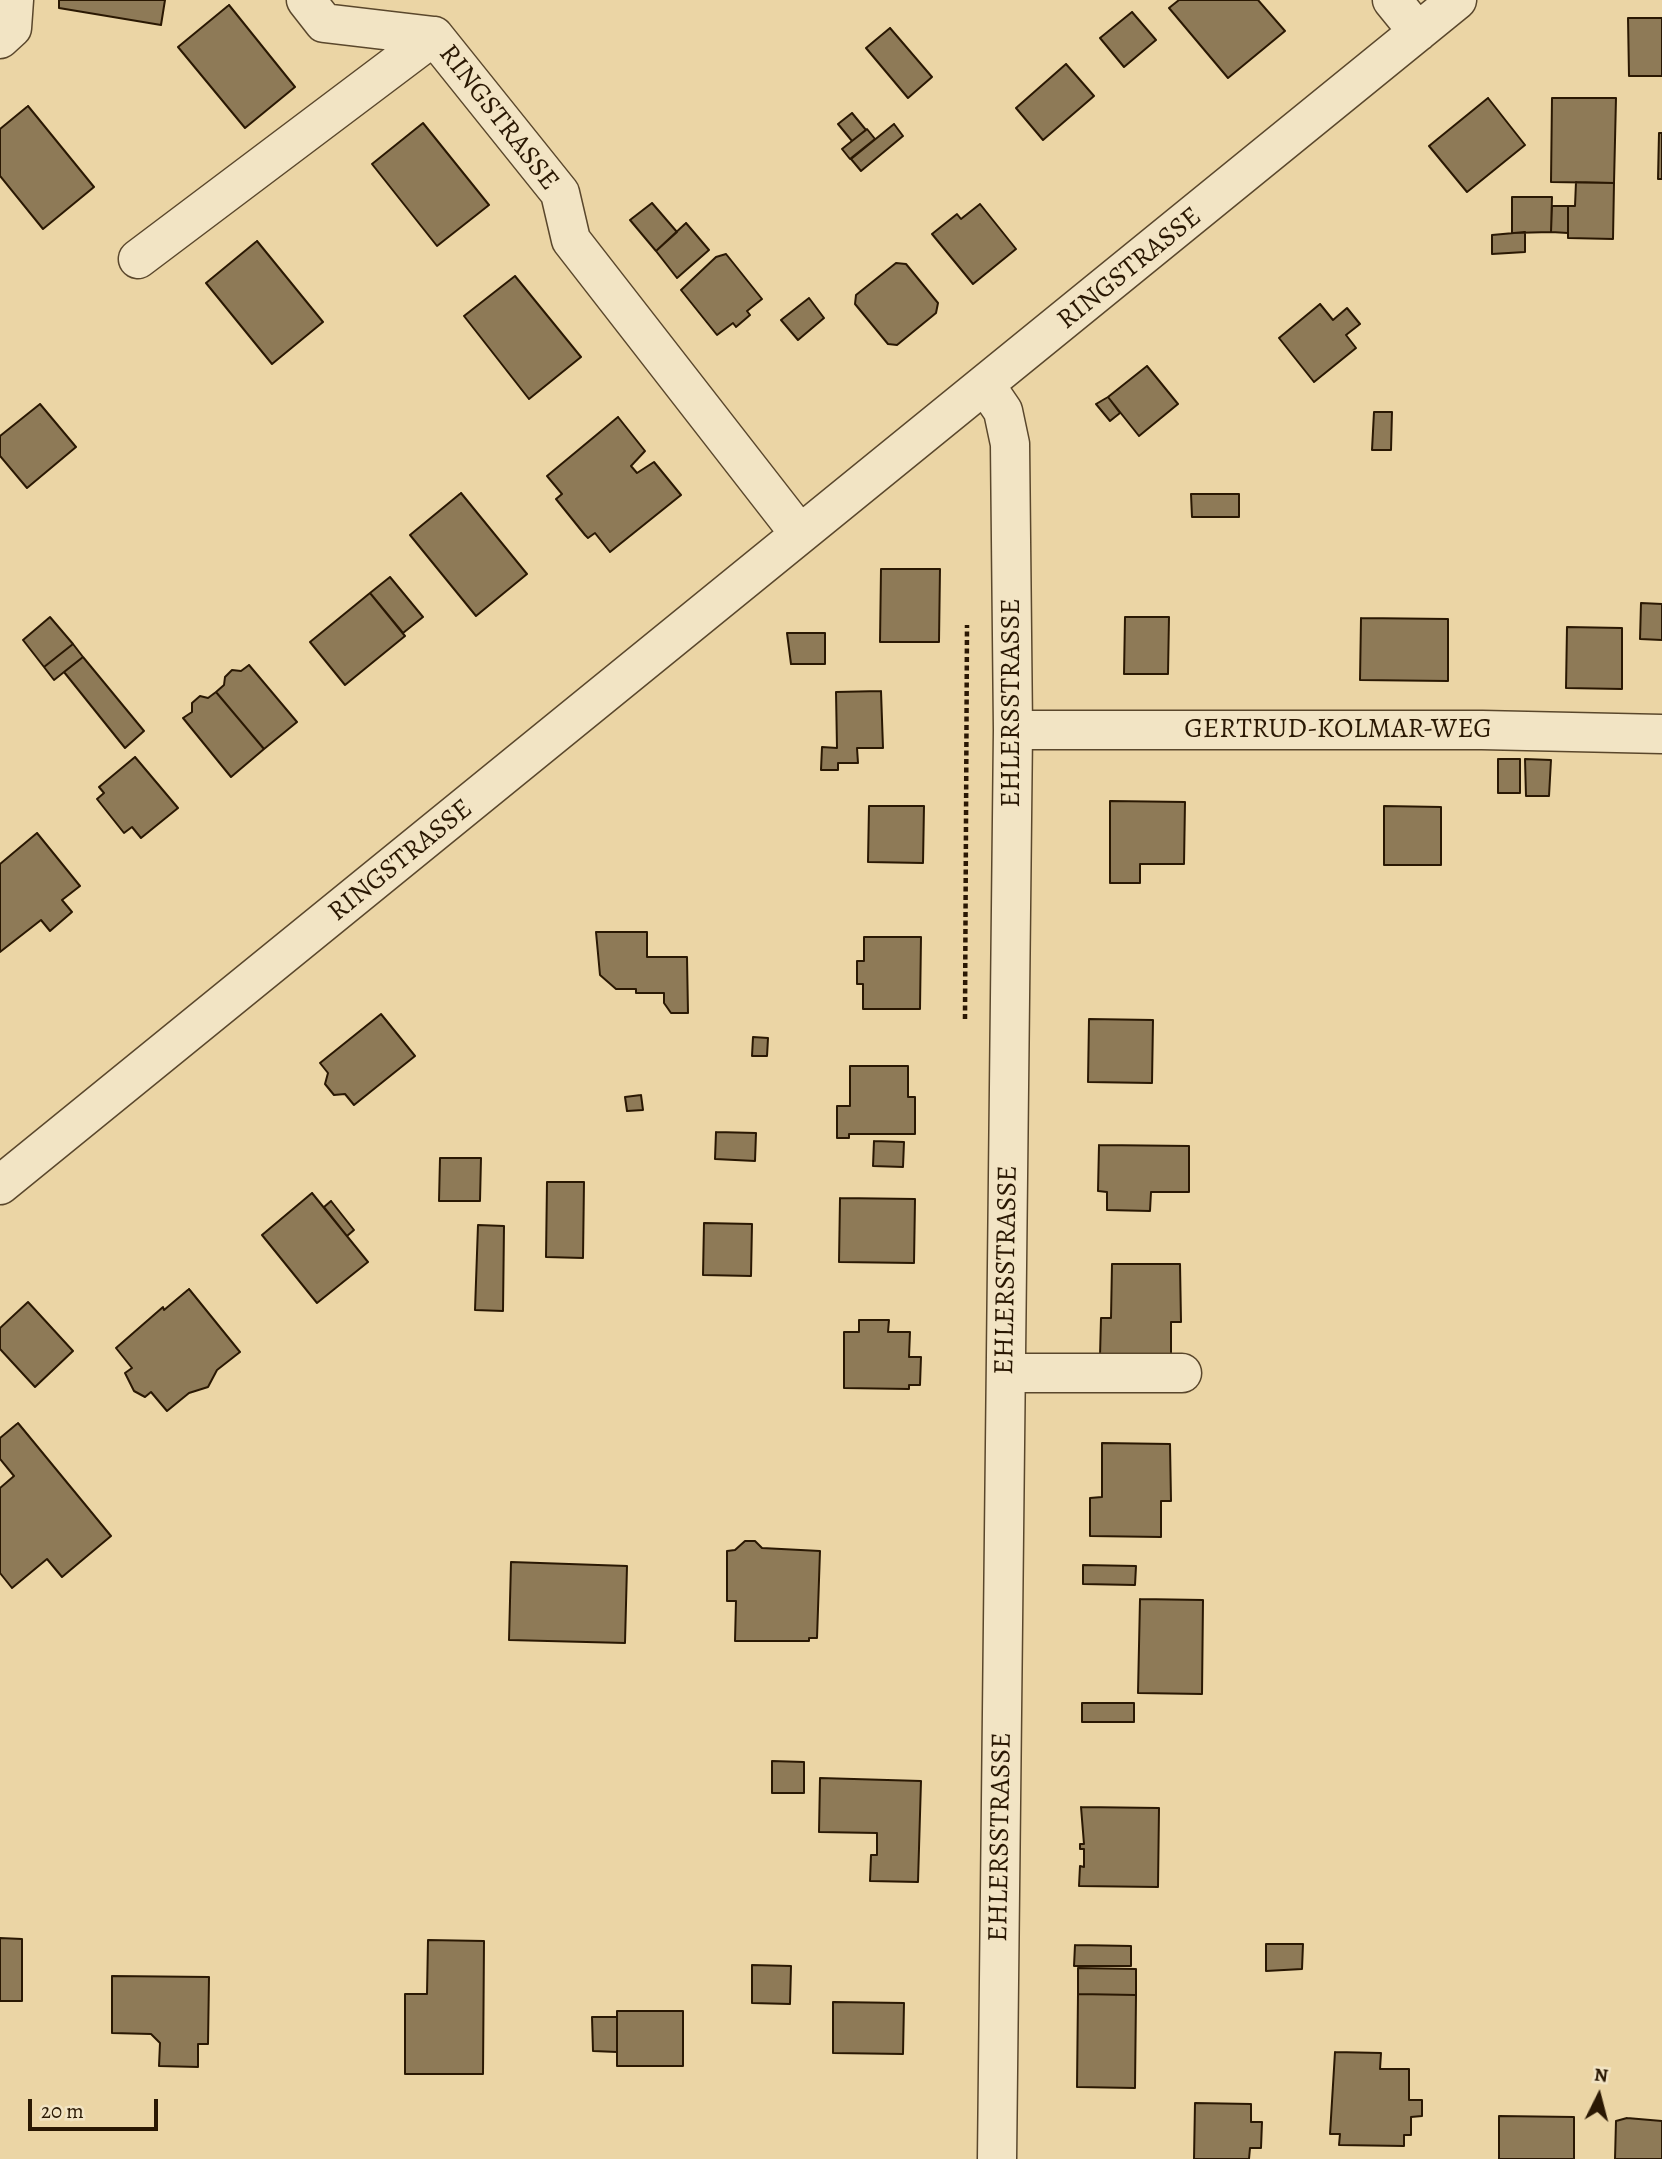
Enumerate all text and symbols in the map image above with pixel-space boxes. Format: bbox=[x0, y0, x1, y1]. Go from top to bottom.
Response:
street label: RINGSTRASSE bbox=[431, 38, 565, 198]
street label: RINGSTRASSE bbox=[1051, 201, 1209, 337]
street label: EHLERSSTRASSE bbox=[995, 598, 1029, 808]
street label: GERTRUD-KOLMAR-WEG bbox=[1184, 713, 1492, 747]
street label: RINGSTRASSE bbox=[322, 793, 480, 929]
street label: EHLERSSTRASSE bbox=[988, 1165, 1026, 1375]
street label: EHLERSSTRASSE bbox=[982, 1732, 1020, 1942]
north arrow bbox=[1564, 2061, 1634, 2131]
text: N bbox=[1593, 2061, 1609, 2089]
scale bar bbox=[32, 2086, 161, 2130]
text: 20 m bbox=[41, 2097, 84, 2125]

